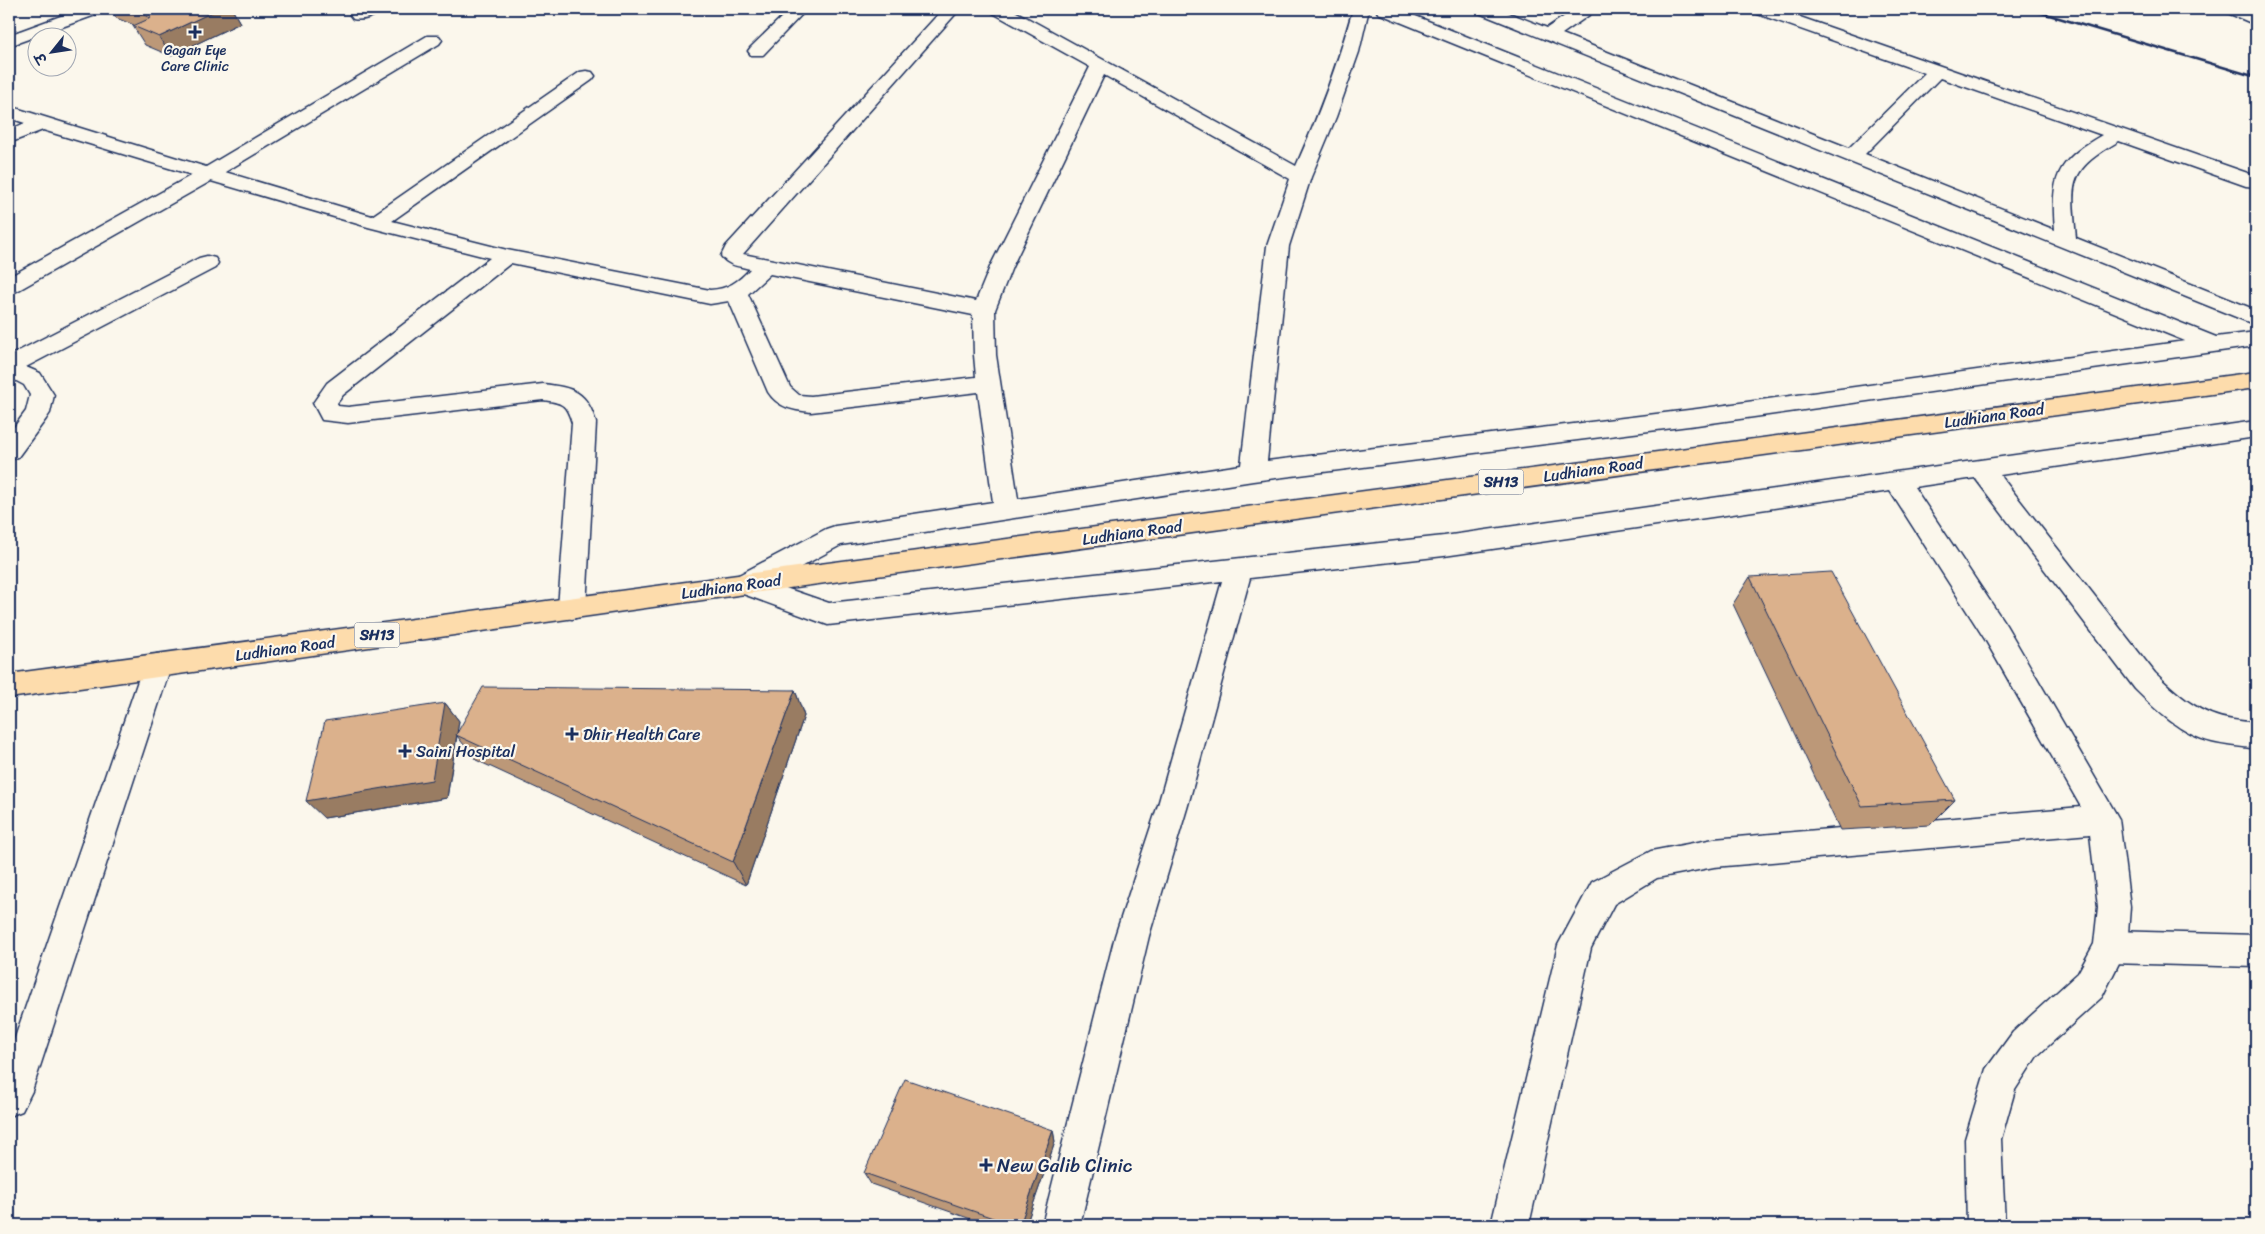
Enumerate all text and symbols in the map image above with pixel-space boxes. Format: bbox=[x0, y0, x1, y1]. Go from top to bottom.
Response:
marker: Gagan Eye Care Clinic bbox=[188, 25, 202, 39]
north arrow bbox=[28, 28, 78, 78]
place label: Gagan Eye Care Clinic bbox=[161, 38, 229, 79]
text: उ bbox=[27, 47, 55, 70]
street label: Ludhiana Road bbox=[1942, 394, 2047, 437]
street label: Ludhiana Road bbox=[1541, 448, 1646, 491]
road number: SH13 bbox=[1478, 470, 1524, 494]
street label: Ludhiana Road bbox=[1080, 511, 1185, 554]
street label: Ludhiana Road bbox=[679, 565, 784, 608]
road number: SH13 bbox=[354, 622, 400, 648]
street label: Ludhiana Road bbox=[233, 627, 338, 670]
place label: Dhir Health Care bbox=[583, 720, 701, 749]
marker: Dhir Health Care bbox=[565, 727, 579, 741]
place label: Saini Hospital bbox=[416, 737, 515, 766]
marker: Saini Hospital bbox=[398, 744, 412, 758]
place label: New Galib Clinic bbox=[997, 1149, 1133, 1182]
marker: New Galib Clinic bbox=[979, 1158, 993, 1172]

